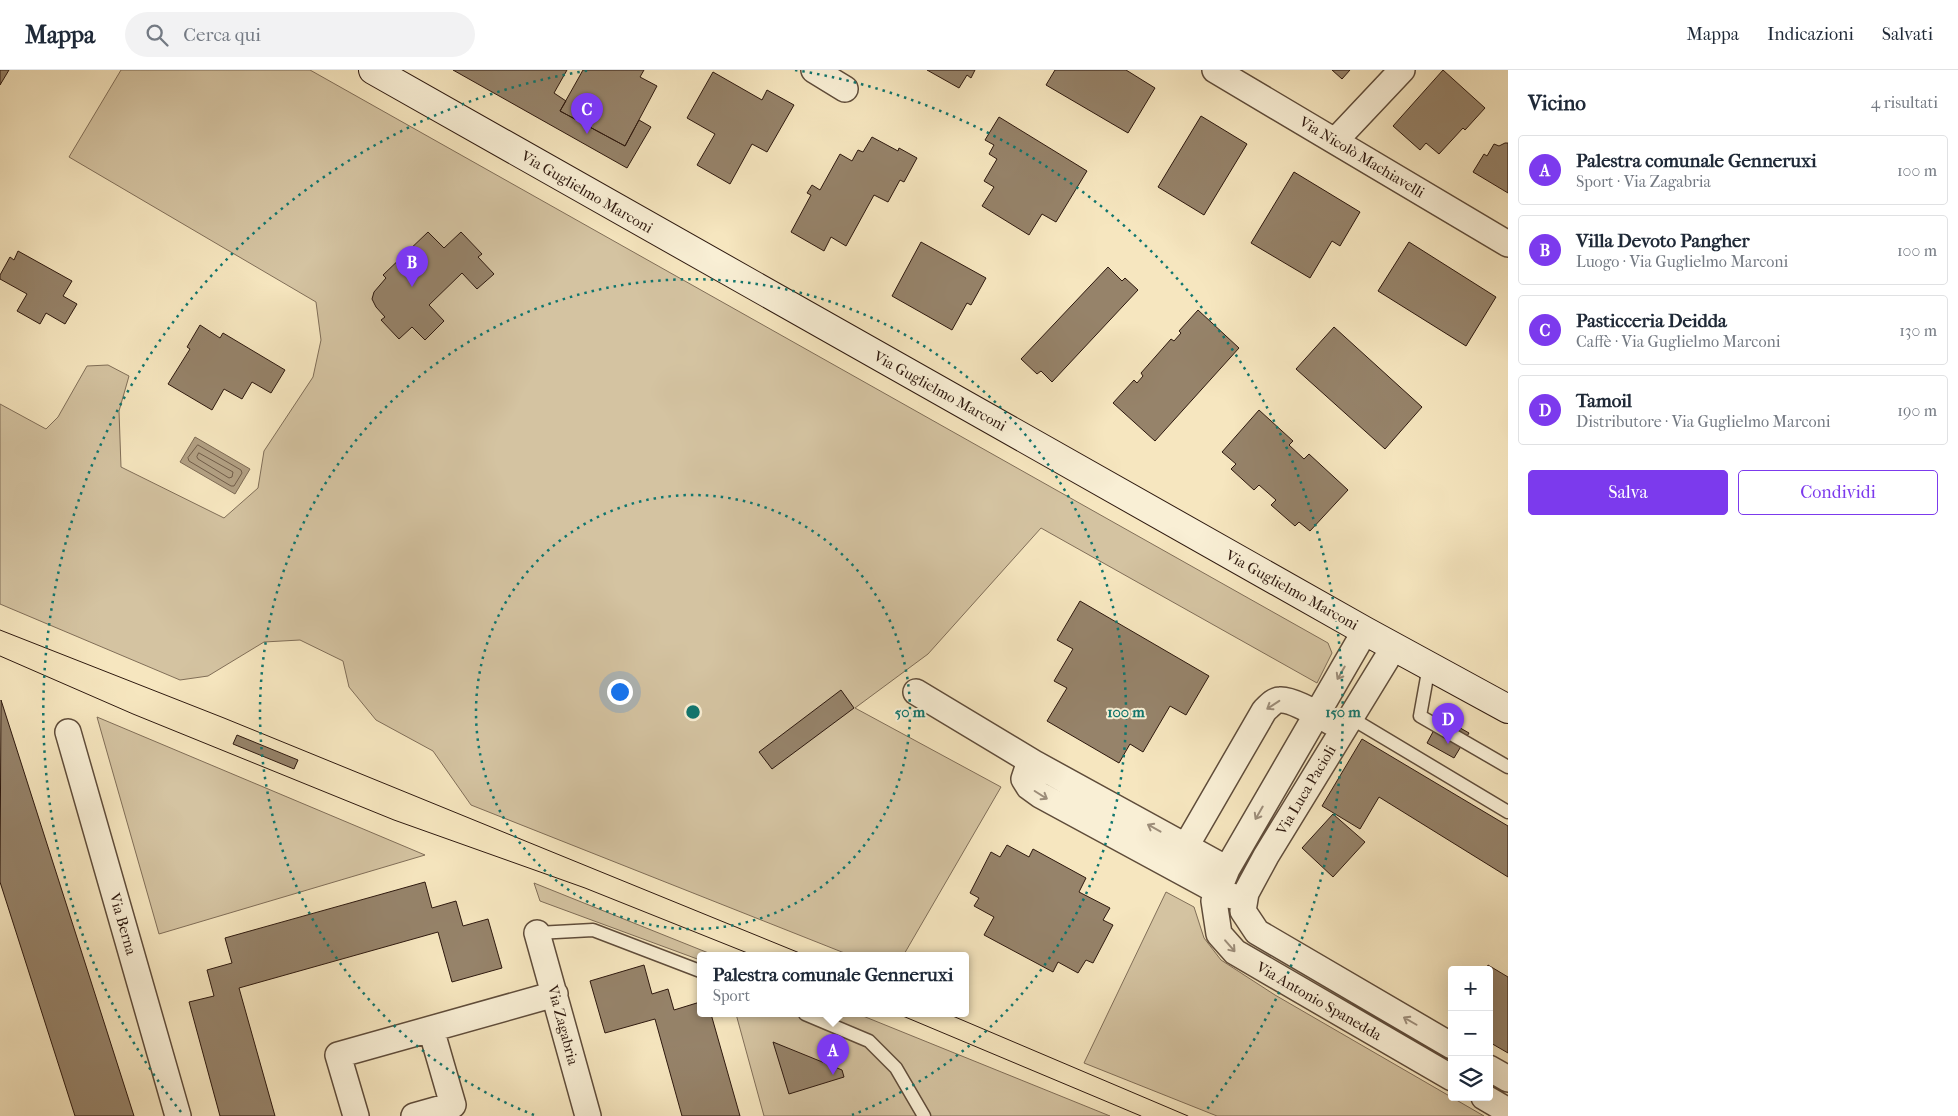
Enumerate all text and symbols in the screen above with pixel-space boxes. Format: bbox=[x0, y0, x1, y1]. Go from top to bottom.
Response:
search box bbox=[125, 12, 475, 57]
text: Mappa bbox=[25, 21, 95, 49]
icon: search bbox=[143, 21, 171, 49]
text: Cerca qui bbox=[183, 24, 261, 46]
text: Mappa bbox=[1686, 24, 1739, 45]
text: Indicazioni bbox=[1767, 24, 1854, 45]
text: Salvati bbox=[1882, 24, 1933, 45]
text: Vicino bbox=[1528, 91, 1586, 115]
pin: C bbox=[571, 93, 603, 134]
text: 4 risultati bbox=[1871, 93, 1938, 112]
street label: Via Nicolò Machiavelli bbox=[1295, 112, 1428, 202]
street label: Via Guglielmo Marconi bbox=[517, 146, 656, 237]
text: Palestra comunale Genneruxi bbox=[1576, 150, 1817, 172]
text: A bbox=[1540, 161, 1550, 180]
text: 100 m bbox=[1897, 161, 1937, 180]
text: Sport · Via Zagabria bbox=[1576, 172, 1711, 191]
text: Villa Devoto Pangher bbox=[1576, 230, 1749, 252]
text: B bbox=[1540, 241, 1550, 260]
text: 100 m bbox=[1897, 241, 1937, 260]
pin: B bbox=[396, 246, 428, 287]
text: Luogo · Via Guglielmo Marconi bbox=[1576, 252, 1788, 271]
text: Pasticceria Deidda bbox=[1576, 310, 1727, 332]
text: C bbox=[1540, 321, 1550, 340]
text: 130 m bbox=[1899, 321, 1937, 340]
text: Caffè · Via Guglielmo Marconi bbox=[1576, 332, 1780, 351]
street label: Via Guglielmo Marconi bbox=[870, 347, 1010, 435]
text: Tamoil bbox=[1576, 390, 1632, 412]
text: D bbox=[1539, 401, 1551, 420]
text: 190 m bbox=[1897, 401, 1937, 420]
text: Distributore · Via Guglielmo Marconi bbox=[1576, 412, 1830, 431]
button: Salva bbox=[1528, 470, 1728, 515]
button: Condividi bbox=[1738, 470, 1938, 515]
street label: Via Guglielmo Marconi bbox=[1222, 546, 1362, 634]
one-way arrow bbox=[1335, 666, 1345, 680]
your location bbox=[607, 679, 633, 705]
one-way arrow bbox=[1266, 700, 1280, 710]
centre of rings bbox=[684, 703, 702, 721]
text: 50 m bbox=[895, 703, 926, 721]
text: 100 m bbox=[1107, 703, 1145, 721]
text: 150 m bbox=[1325, 703, 1361, 721]
pin: D bbox=[1432, 703, 1464, 744]
street label: Via Luca Pacioli bbox=[1272, 741, 1340, 839]
one-way arrow bbox=[1033, 790, 1047, 800]
one-way arrow bbox=[1254, 806, 1264, 821]
one-way arrow bbox=[1147, 823, 1161, 833]
street label: Via Berna bbox=[105, 890, 141, 958]
one-way arrow bbox=[1224, 939, 1235, 952]
popup bbox=[697, 952, 969, 1017]
street label: Via Antonio Spanedda bbox=[1252, 957, 1386, 1045]
text: Palestra comunale Genneruxi bbox=[713, 964, 953, 986]
map controls bbox=[1448, 966, 1493, 1101]
button: + bbox=[1448, 966, 1493, 1011]
street label: Via Zagabria bbox=[543, 982, 583, 1068]
text: Sport bbox=[713, 986, 750, 1005]
button: − bbox=[1448, 1011, 1493, 1056]
one-way arrow bbox=[1403, 1016, 1417, 1026]
pin: A bbox=[817, 1034, 849, 1075]
button: layers bbox=[1448, 1056, 1493, 1101]

